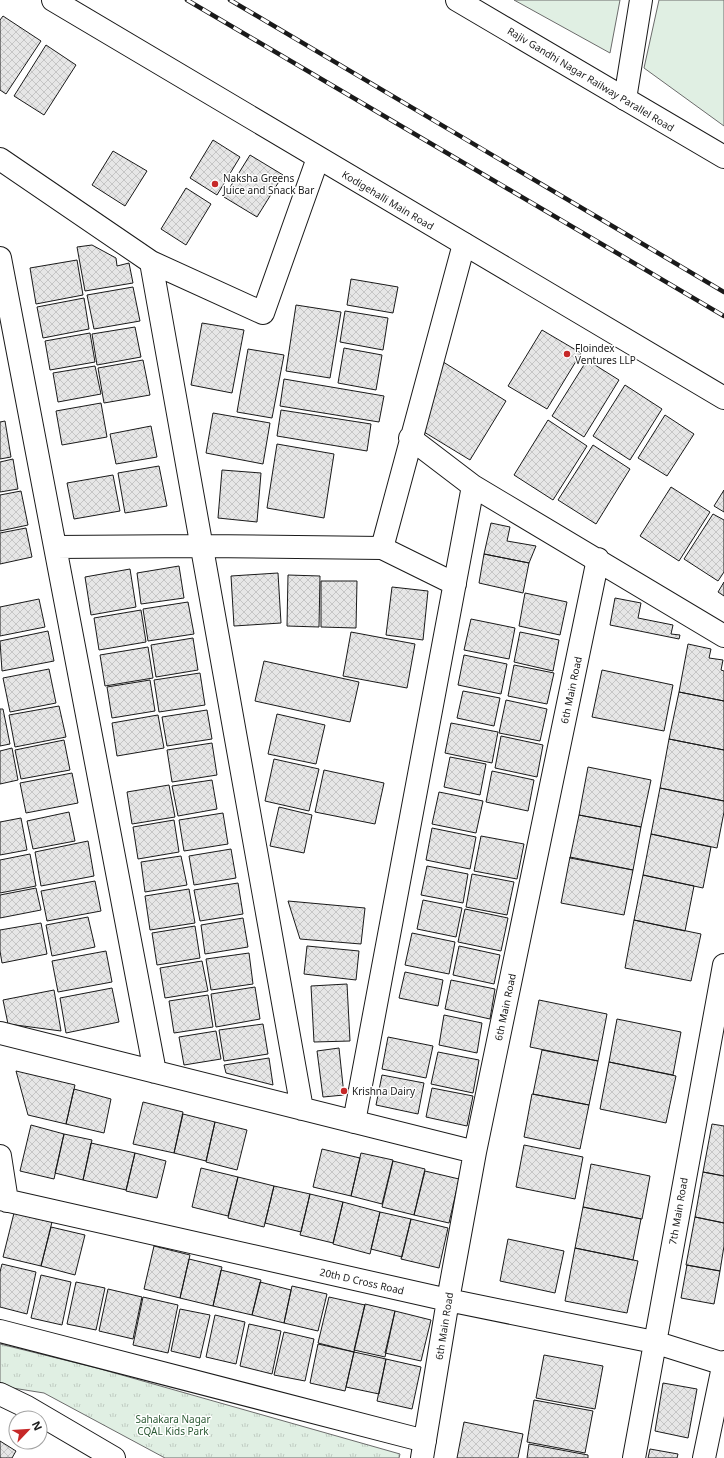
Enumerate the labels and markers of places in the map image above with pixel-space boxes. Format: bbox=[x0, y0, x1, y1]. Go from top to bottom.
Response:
place label: Naksha Greens Juice and Snack Bar bbox=[222, 171, 314, 197]
marker: Naksha Greens Juice and Snack Bar bbox=[210, 179, 220, 189]
place label: Floindex Ventures LLP bbox=[575, 341, 636, 367]
marker: Floindex Ventures LLP bbox=[562, 349, 572, 359]
place label: Krishna Dairy bbox=[352, 1084, 416, 1098]
marker: Krishna Dairy bbox=[339, 1086, 349, 1096]

